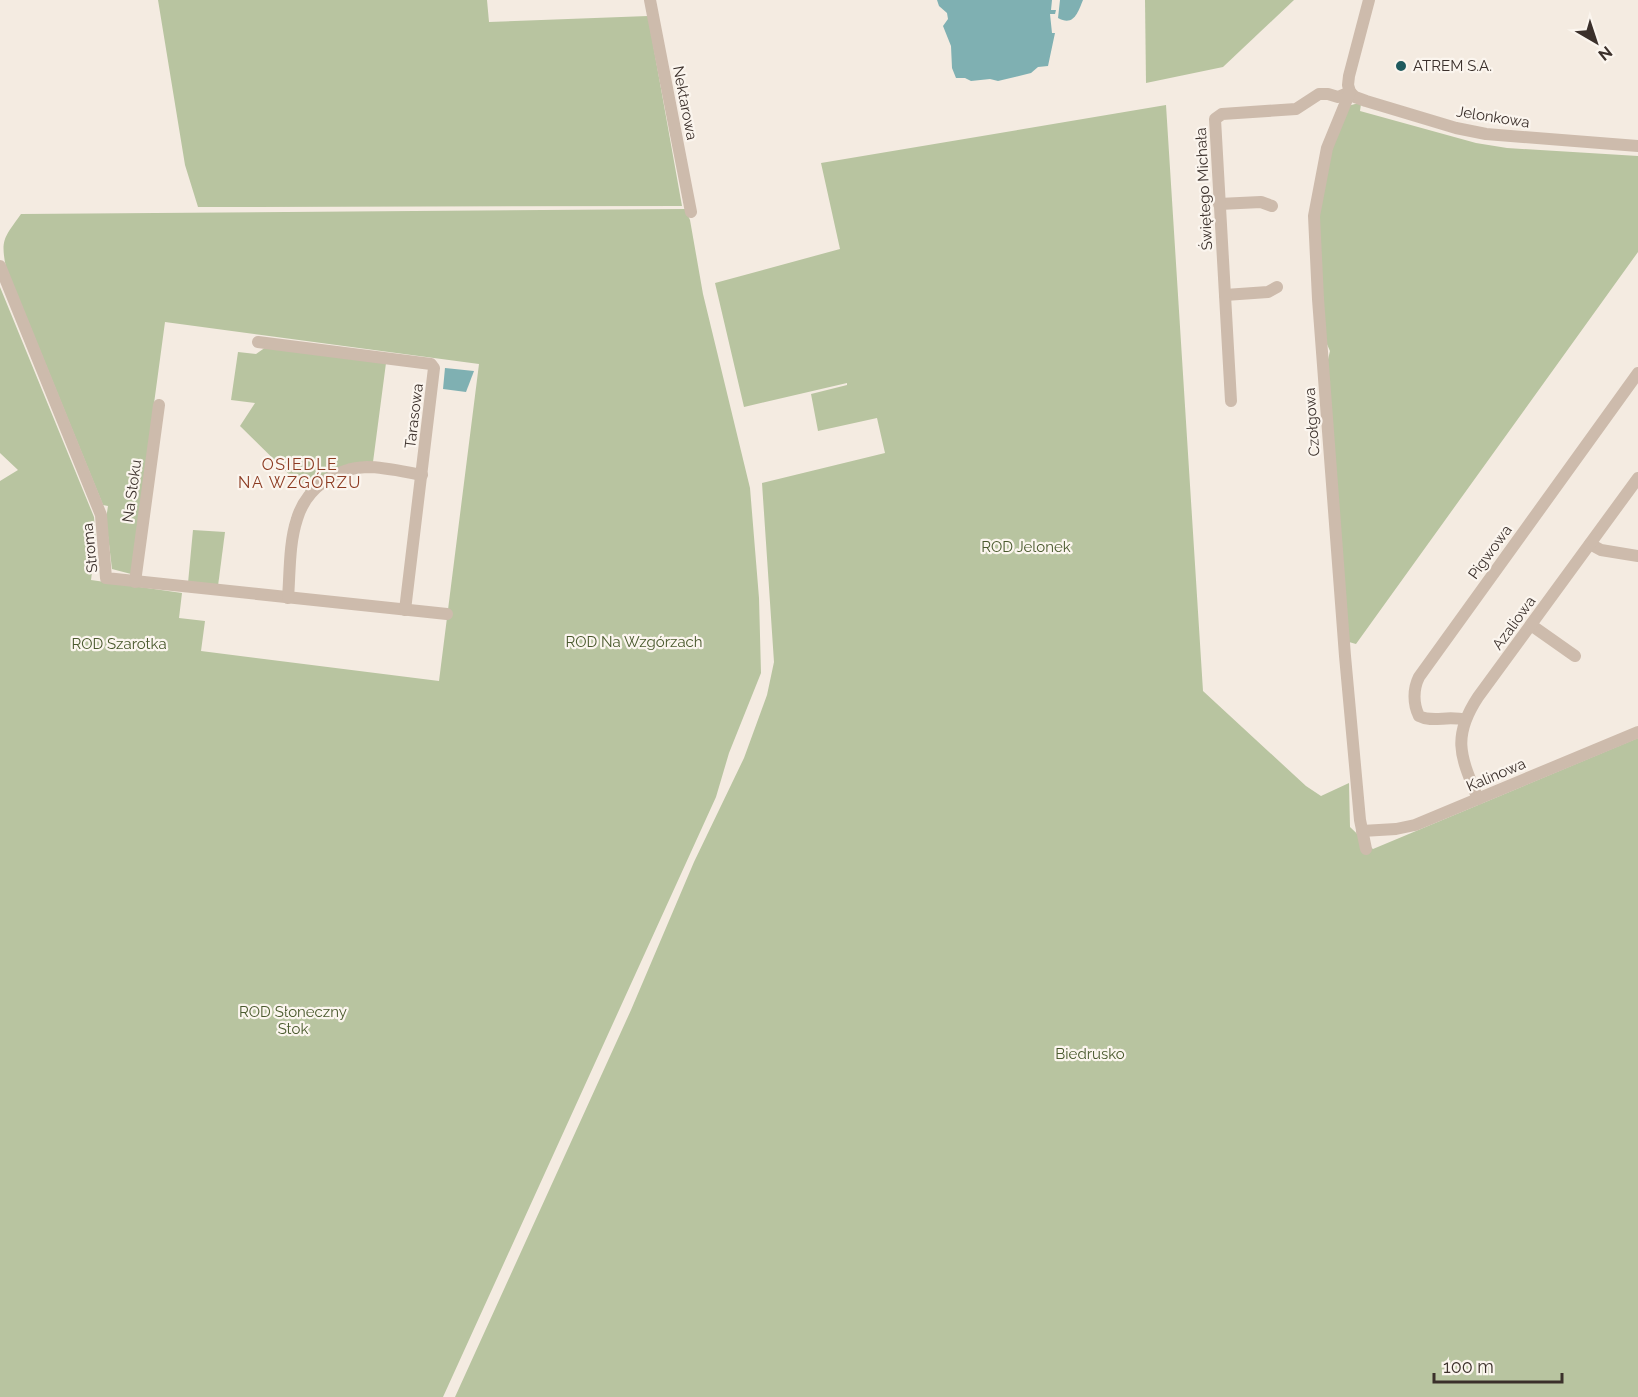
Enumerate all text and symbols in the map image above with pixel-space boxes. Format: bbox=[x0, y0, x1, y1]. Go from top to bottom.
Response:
north arrow bbox=[1566, 12, 1626, 72]
text: N bbox=[1594, 42, 1616, 64]
place label: ATREM S.A. bbox=[1413, 57, 1492, 75]
marker: ATREM S.A. bbox=[1394, 59, 1408, 73]
street label: Nektarowa bbox=[669, 64, 701, 142]
street label: Jelonkowa bbox=[1455, 102, 1531, 132]
street label: Świętego Michała bbox=[1192, 127, 1216, 251]
street label: Tarasowa bbox=[401, 383, 427, 449]
street label: Czołgowa bbox=[1301, 387, 1323, 457]
district label: OSIEDLE NA WZGÓRZU bbox=[238, 455, 362, 492]
street label: Na Stoku bbox=[119, 458, 145, 524]
street label: Pigwowa bbox=[1464, 521, 1516, 583]
street label: Stroma bbox=[78, 522, 102, 574]
park label: ROD Jelonek bbox=[981, 538, 1071, 556]
street label: Azaliowa bbox=[1489, 593, 1539, 653]
park label: ROD Na Wzgórzach bbox=[565, 633, 703, 651]
park label: ROD Szarotka bbox=[71, 635, 167, 653]
street label: Kalinowa bbox=[1464, 754, 1528, 796]
park label: ROD Słoneczny Stok bbox=[239, 1003, 347, 1038]
park label: Biedrusko bbox=[1055, 1045, 1125, 1063]
scale bar bbox=[1434, 1346, 1562, 1384]
text: 100 m bbox=[1443, 1356, 1494, 1377]

